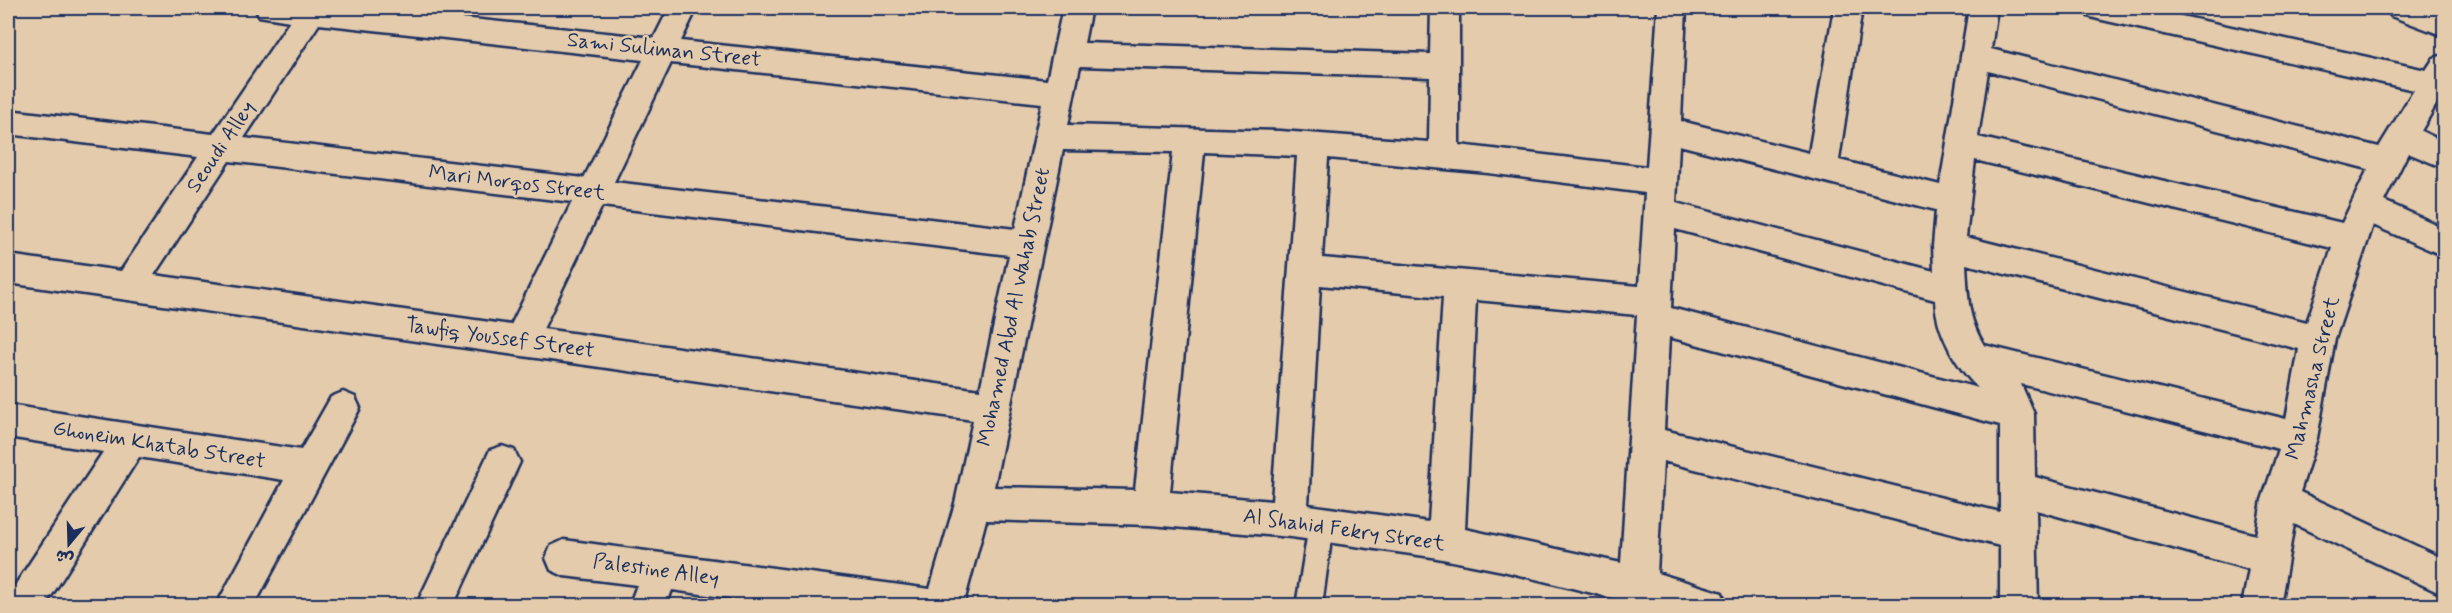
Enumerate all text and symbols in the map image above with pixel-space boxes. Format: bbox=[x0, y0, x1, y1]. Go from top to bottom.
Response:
street label: Sami Suliman Street bbox=[566, 26, 762, 74]
street label: Seoudi Alley bbox=[180, 96, 262, 198]
street label: Mari Morqos Street bbox=[427, 158, 608, 208]
street label: Mohamed Abd Al Wahab Street bbox=[971, 165, 1057, 449]
street label: Mahmasha Street bbox=[2279, 293, 2347, 463]
street label: Tawfiq Youssef Street bbox=[404, 311, 596, 365]
street label: Ghoneim Khatab Street bbox=[51, 414, 267, 476]
street label: Al Shahid Fekry Street bbox=[1241, 502, 1447, 558]
north arrow bbox=[39, 514, 99, 574]
text: ش bbox=[53, 544, 76, 570]
street label: Palestine Alley bbox=[591, 547, 721, 593]

